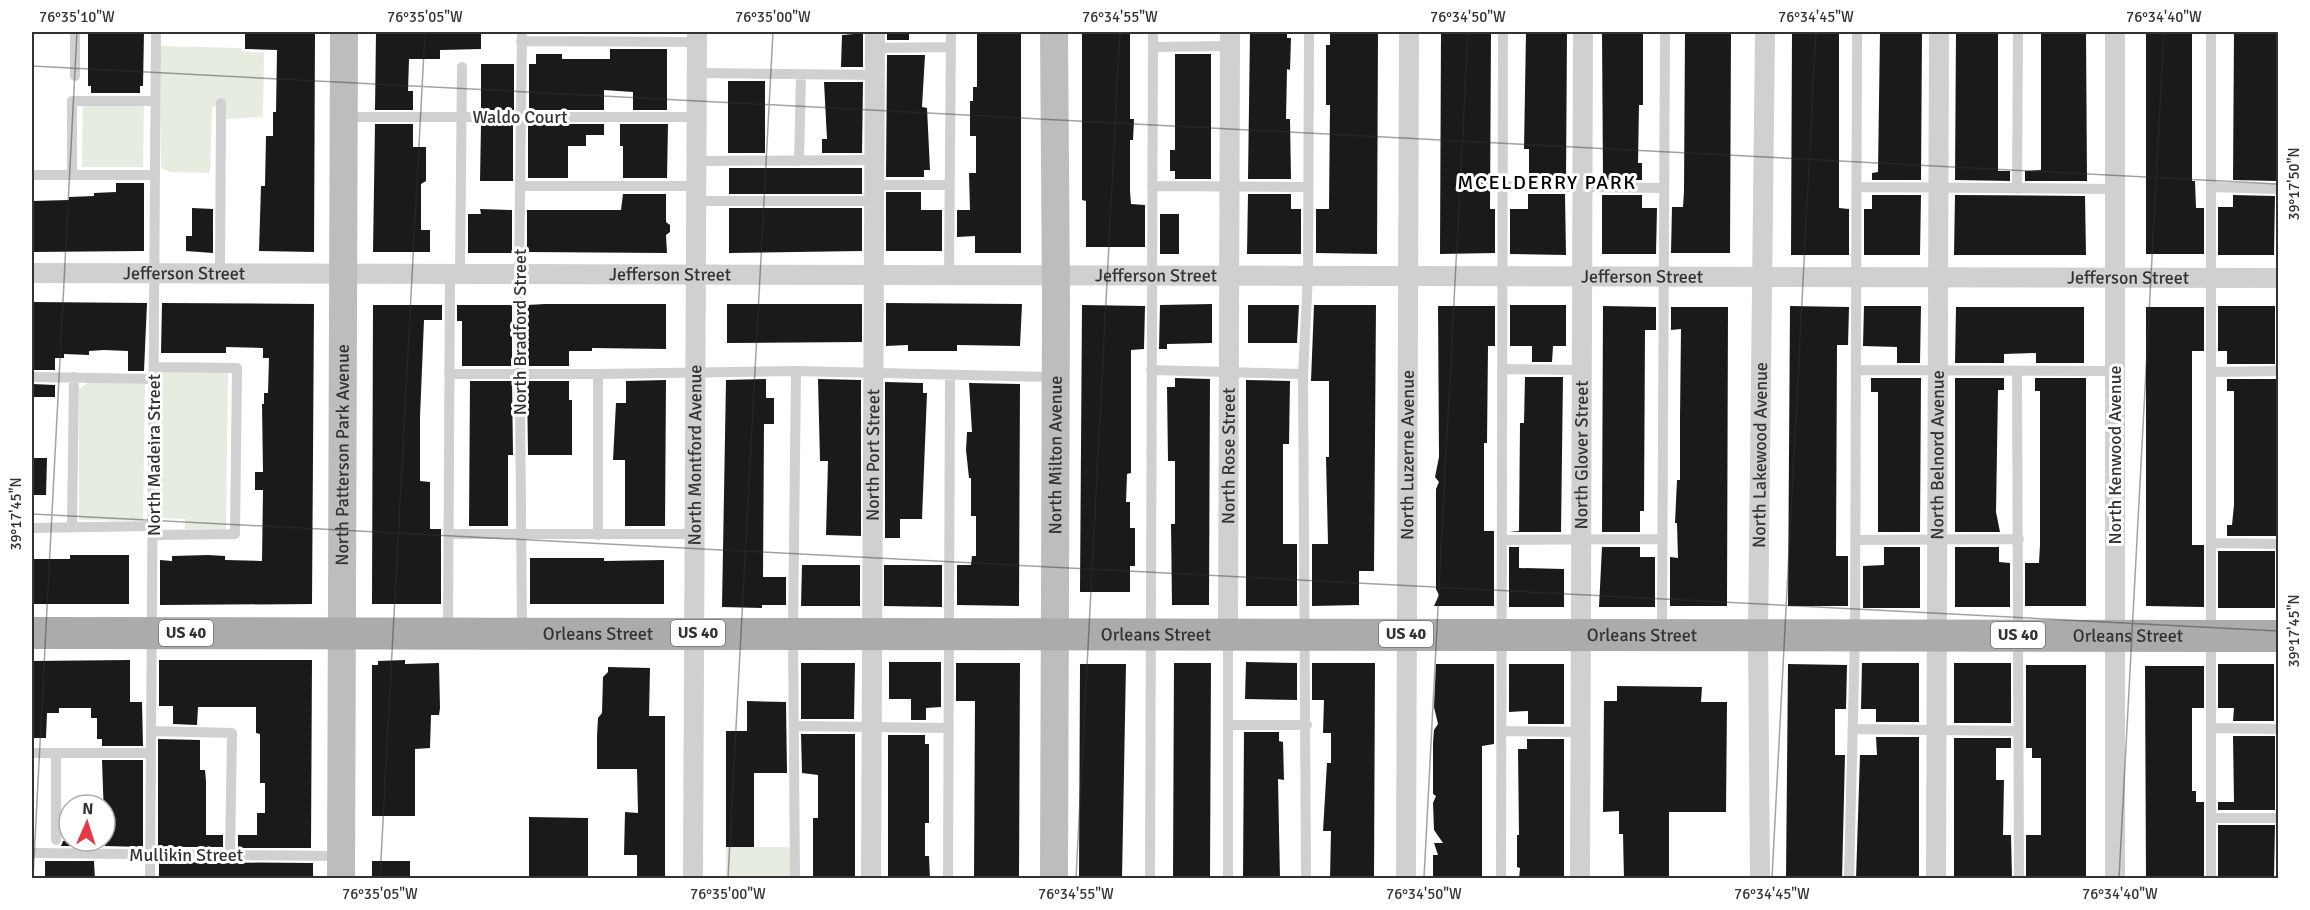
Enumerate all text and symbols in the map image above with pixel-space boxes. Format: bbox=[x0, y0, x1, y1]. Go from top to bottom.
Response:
text: 76°35'10"W bbox=[39, 8, 115, 26]
text: 76°35'05"W bbox=[387, 8, 463, 26]
text: 76°35'00"W bbox=[735, 8, 811, 26]
text: 76°34'55"W bbox=[1082, 8, 1158, 26]
text: 76°34'50"W bbox=[1430, 8, 1506, 26]
text: 76°34'45"W bbox=[1778, 8, 1854, 26]
text: 76°34'40"W bbox=[2126, 8, 2202, 26]
street label: Waldo Court bbox=[472, 106, 568, 128]
text: 39°17'50"N bbox=[2285, 147, 2303, 221]
district label: MCELDERRY PARK bbox=[1457, 170, 1637, 195]
street label: North Bradford Street bbox=[509, 249, 531, 415]
street label: Jefferson Street bbox=[123, 262, 245, 284]
street label: Jefferson Street bbox=[609, 263, 731, 286]
street label: Jefferson Street bbox=[1095, 264, 1217, 287]
street label: Jefferson Street bbox=[1581, 265, 1703, 288]
street label: Jefferson Street bbox=[2067, 267, 2189, 289]
street label: North Patterson Park Avenue bbox=[331, 344, 354, 566]
street label: North Lakewood Avenue bbox=[1748, 362, 1772, 548]
street label: North Montford Avenue bbox=[684, 365, 706, 545]
street label: North Kenwood Avenue bbox=[2104, 366, 2126, 544]
street label: North Luzerne Avenue bbox=[1396, 370, 1419, 540]
street label: North Belnord Avenue bbox=[1926, 370, 1949, 540]
street label: North Madeira Street bbox=[143, 374, 165, 536]
street label: North Milton Avenue bbox=[1044, 376, 1067, 534]
street label: North Glover Street bbox=[1570, 380, 1593, 530]
street label: North Rose Street bbox=[1217, 388, 1240, 524]
street label: North Port Street bbox=[862, 389, 884, 521]
text: 39°17'45"N bbox=[7, 477, 25, 551]
text: 39°17'45"N bbox=[2285, 594, 2303, 668]
road number: US 40 bbox=[159, 620, 213, 646]
road number: US 40 bbox=[671, 620, 725, 646]
road number: US 40 bbox=[1379, 621, 1433, 647]
road number: US 40 bbox=[1991, 622, 2045, 648]
street label: Orleans Street bbox=[543, 623, 653, 645]
street label: Orleans Street bbox=[1101, 623, 1211, 646]
street label: Orleans Street bbox=[1587, 624, 1697, 646]
street label: Orleans Street bbox=[2073, 625, 2183, 647]
north arrow bbox=[57, 793, 117, 853]
text: N bbox=[82, 799, 94, 819]
street label: Mullikin Street bbox=[129, 844, 243, 866]
text: 76°35'05"W bbox=[342, 885, 418, 903]
text: 76°35'00"W bbox=[690, 885, 766, 903]
text: 76°34'55"W bbox=[1038, 885, 1114, 903]
text: 76°34'50"W bbox=[1386, 885, 1462, 903]
text: 76°34'45"W bbox=[1734, 885, 1810, 903]
text: 76°34'40"W bbox=[2082, 885, 2158, 903]

